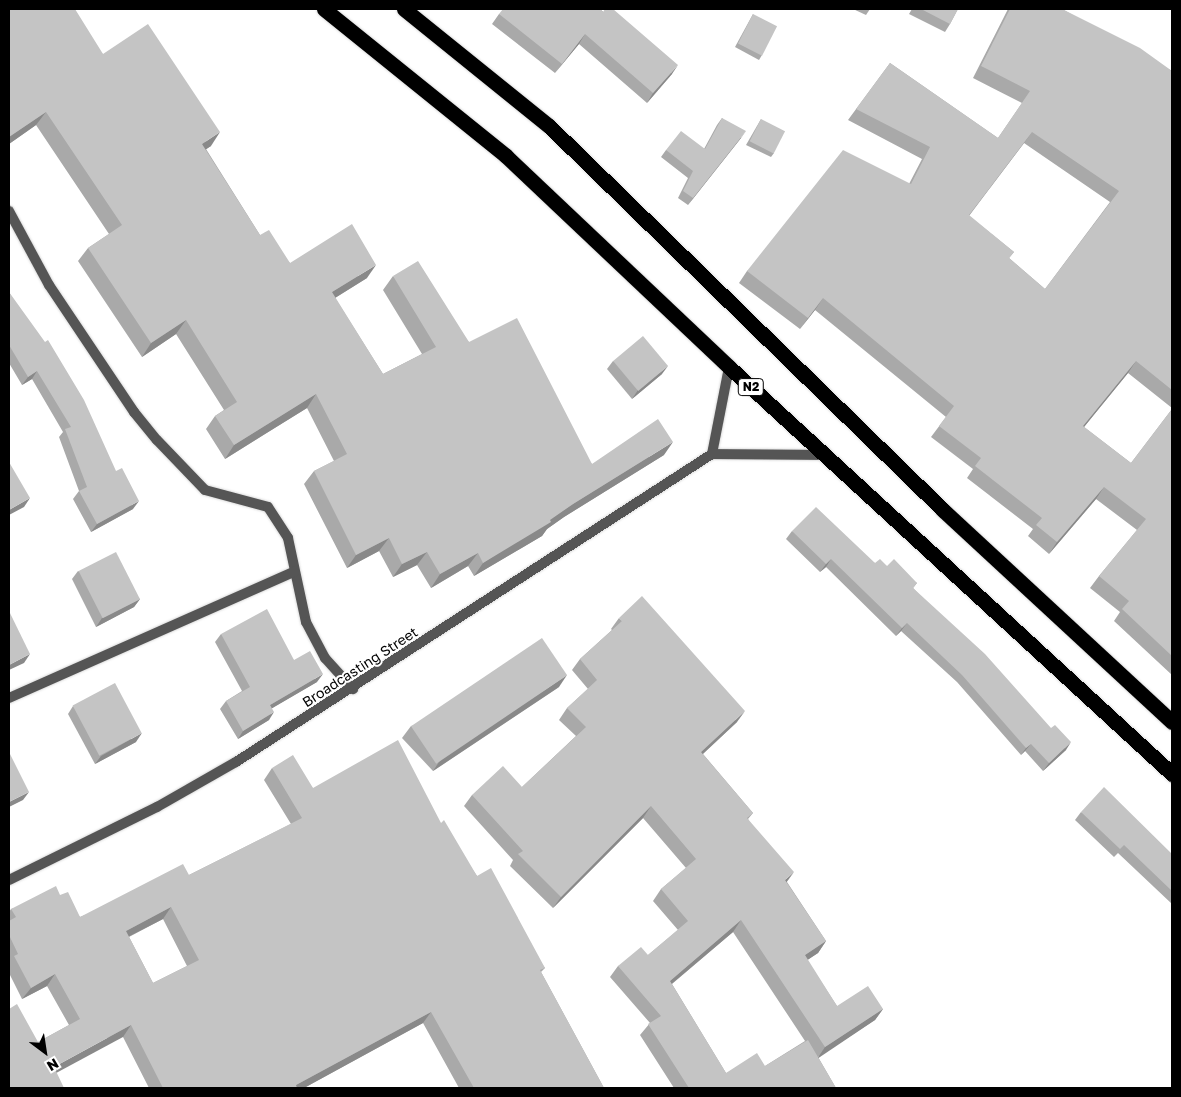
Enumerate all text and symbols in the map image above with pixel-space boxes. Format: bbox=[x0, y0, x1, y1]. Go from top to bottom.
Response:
road number: N2 bbox=[737, 378, 765, 397]
street label: Broadcasting Street bbox=[299, 623, 421, 711]
north arrow bbox=[20, 1027, 70, 1077]
text: N bbox=[44, 1055, 62, 1075]

